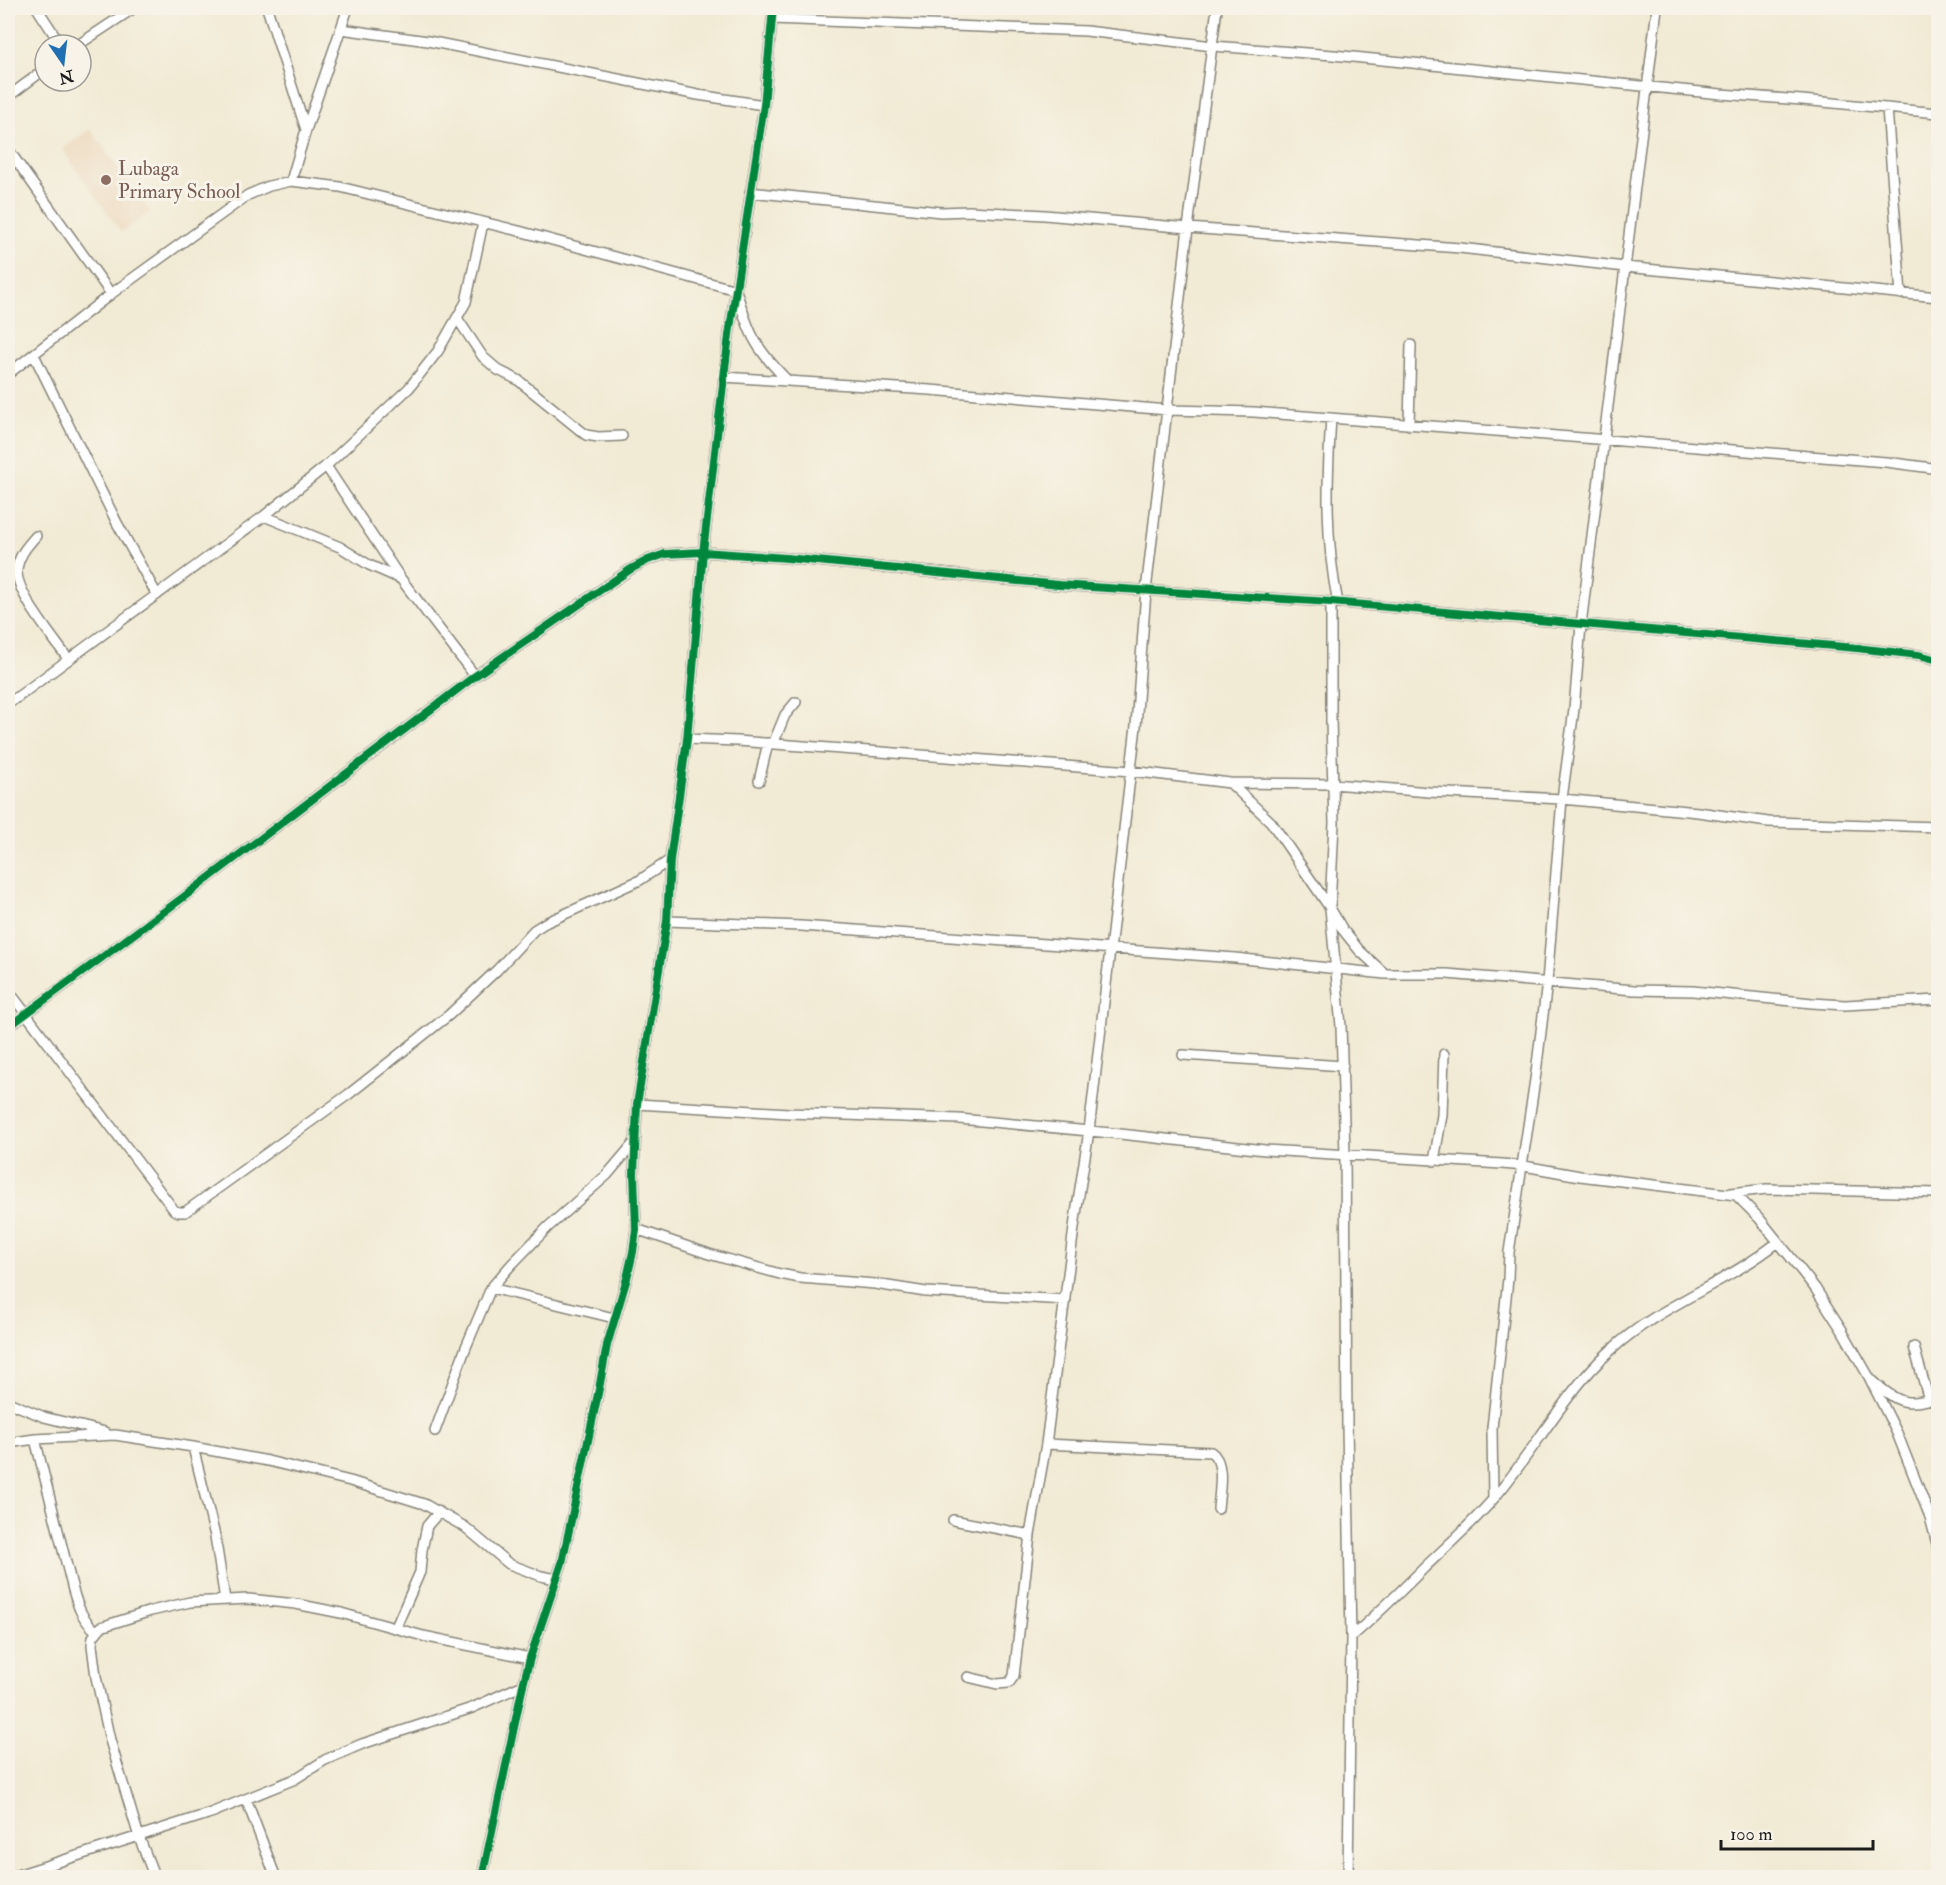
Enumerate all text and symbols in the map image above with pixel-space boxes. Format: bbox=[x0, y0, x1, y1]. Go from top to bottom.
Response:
north arrow bbox=[33, 33, 93, 93]
text: N bbox=[56, 65, 77, 88]
place label: Lubaga Primary School bbox=[118, 156, 240, 204]
marker: Lubaga Primary School bbox=[99, 173, 113, 187]
scale bar bbox=[1721, 1813, 1872, 1851]
text: 100 m bbox=[1730, 1823, 1773, 1846]

